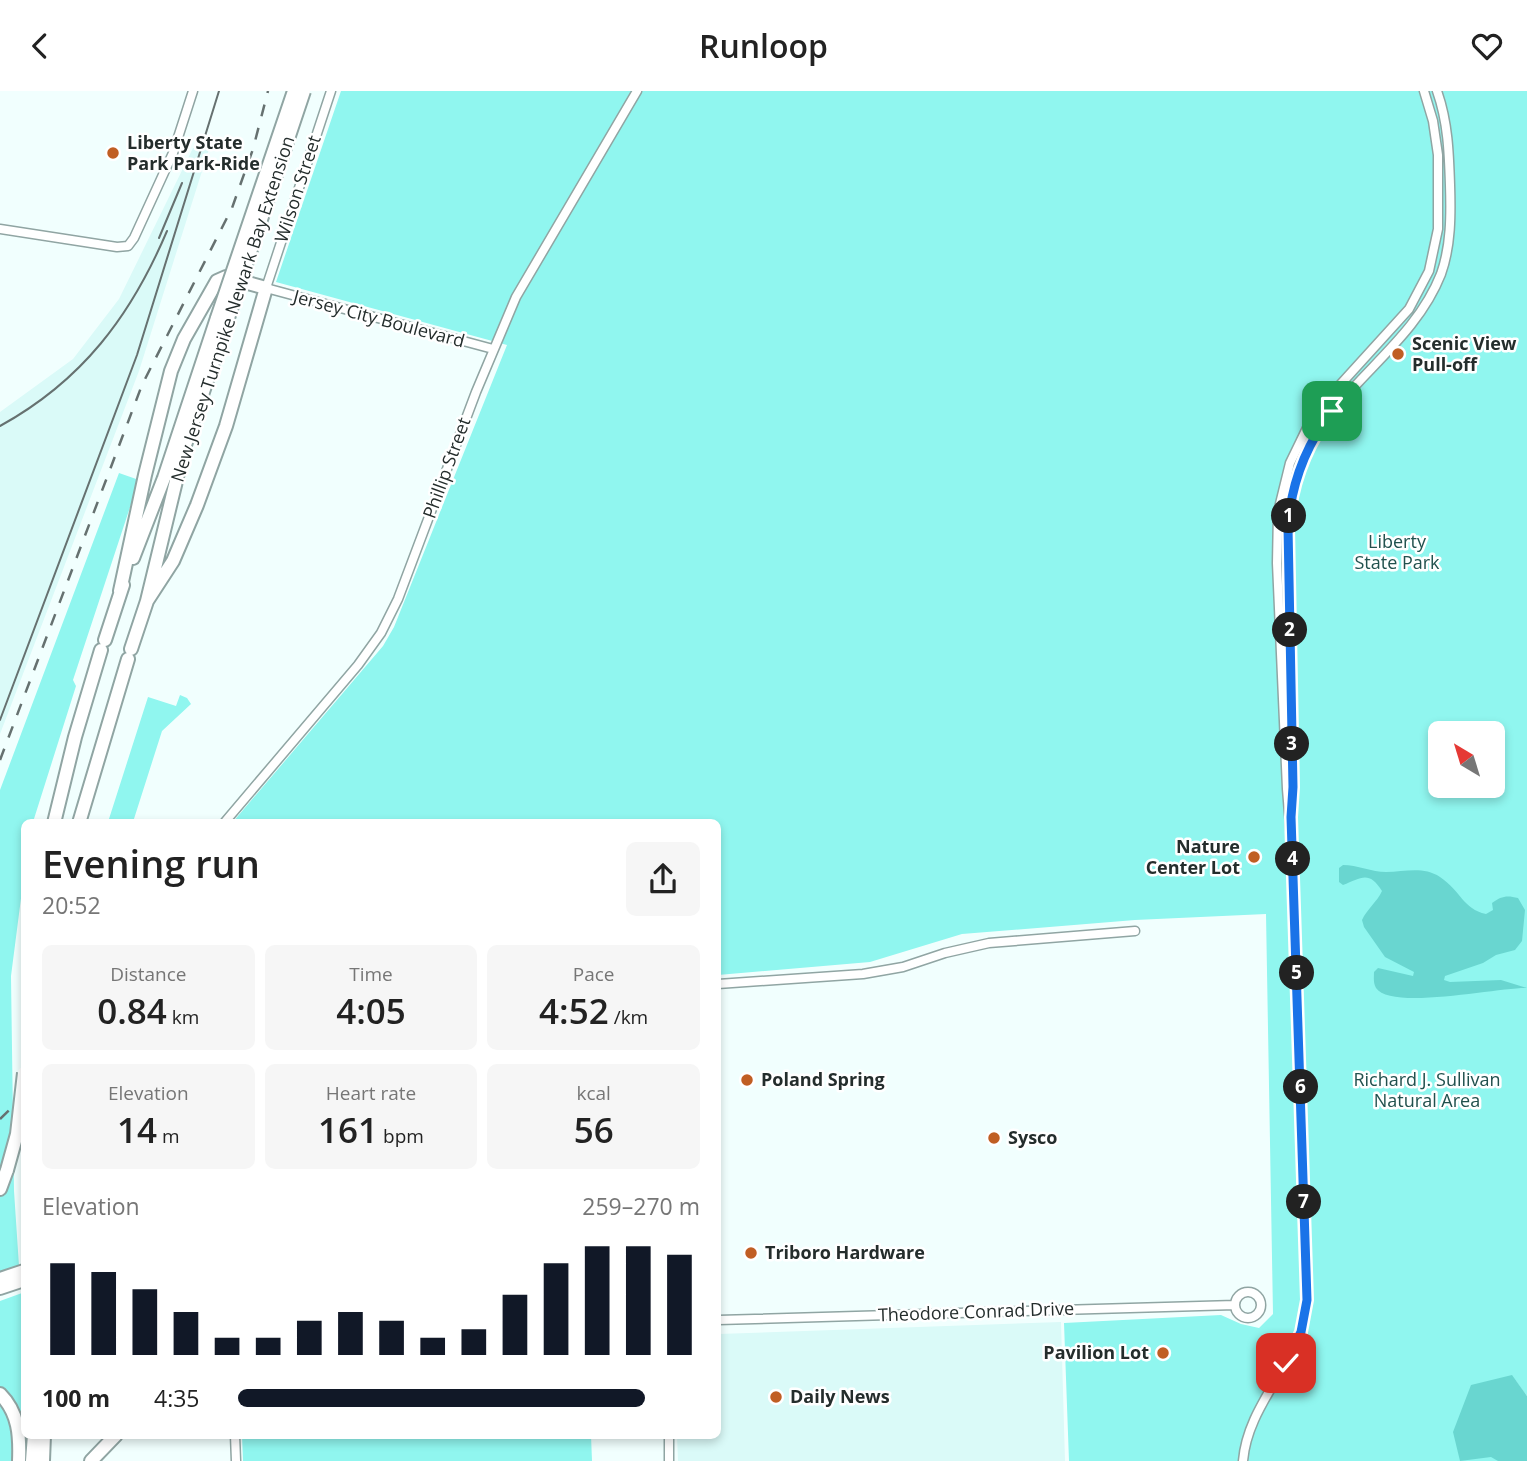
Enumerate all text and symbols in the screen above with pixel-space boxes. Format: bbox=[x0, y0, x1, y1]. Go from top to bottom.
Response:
text: Runloop bbox=[699, 24, 828, 67]
icon: back bbox=[21, 27, 59, 65]
icon: heart bbox=[1468, 27, 1506, 65]
place label: Liberty State Park Park-Ride bbox=[127, 130, 260, 175]
street label: Wilson Street bbox=[268, 132, 326, 245]
street label: New Jersey Turnpike Newark Bay Extension bbox=[165, 133, 299, 485]
marker: Liberty State Park Park-Ride bbox=[105, 145, 121, 161]
street label: Jersey City Boulevard bbox=[289, 283, 467, 352]
place label: Scenic View Pull-off bbox=[1412, 331, 1517, 376]
marker: Scenic View Pull-off bbox=[1390, 346, 1406, 362]
pin bbox=[1302, 381, 1362, 441]
icon: arrive bbox=[1313, 392, 1351, 430]
street label: Phillip Street bbox=[417, 414, 475, 522]
pin: 1 bbox=[1272, 499, 1306, 533]
text: 1 bbox=[1283, 502, 1294, 528]
park label: Liberty State Park bbox=[1354, 529, 1440, 574]
pin: 2 bbox=[1272, 613, 1308, 647]
text: 2 bbox=[1284, 616, 1295, 642]
north arrow bbox=[1428, 721, 1505, 798]
map controls bbox=[1428, 721, 1505, 798]
pin: 3 bbox=[1274, 727, 1310, 761]
text: 3 bbox=[1286, 730, 1297, 756]
place label: Nature Center Lot bbox=[1146, 834, 1240, 879]
text: Evening run bbox=[42, 837, 260, 889]
pin: 4 bbox=[1276, 841, 1310, 877]
button: share bbox=[626, 842, 700, 916]
text: 4 bbox=[1287, 845, 1298, 871]
marker: Nature Center Lot bbox=[1246, 849, 1262, 865]
text: 20:52 bbox=[42, 889, 101, 921]
pin: 5 bbox=[1280, 955, 1314, 991]
text: 5 bbox=[1291, 959, 1302, 985]
text: Distance bbox=[110, 961, 187, 987]
text: Time bbox=[349, 961, 393, 987]
text: Pace bbox=[573, 961, 615, 987]
text: 0.84 bbox=[97, 987, 167, 1034]
text: 4:05 bbox=[336, 987, 406, 1034]
text: 4:52 bbox=[539, 987, 609, 1034]
text: km bbox=[167, 1004, 199, 1030]
text: /km bbox=[609, 1004, 648, 1030]
place label: Poland Spring bbox=[761, 1067, 885, 1091]
park label: Richard J. Sullivan Natural Area bbox=[1353, 1067, 1501, 1112]
pin: 6 bbox=[1284, 1069, 1318, 1105]
marker: Poland Spring bbox=[739, 1072, 755, 1088]
text: 6 bbox=[1295, 1073, 1306, 1099]
text: Elevation bbox=[108, 1080, 189, 1106]
text: Heart rate bbox=[326, 1080, 416, 1106]
text: kcal bbox=[576, 1080, 611, 1106]
text: 14 bbox=[117, 1106, 157, 1153]
text: 161 bbox=[318, 1106, 378, 1153]
text: 56 bbox=[574, 1106, 614, 1153]
text: m bbox=[157, 1123, 180, 1149]
text: bpm bbox=[378, 1123, 424, 1149]
place label: Sysco bbox=[1008, 1125, 1058, 1149]
marker: Sysco bbox=[986, 1130, 1002, 1146]
pin: 7 bbox=[1286, 1185, 1322, 1219]
text: 7 bbox=[1298, 1188, 1309, 1214]
text: Elevation bbox=[42, 1190, 140, 1222]
text: 259–270 m bbox=[582, 1190, 700, 1222]
place label: Triboro Hardware bbox=[765, 1240, 925, 1264]
marker: Triboro Hardware bbox=[743, 1245, 759, 1261]
street label: Theodore Conrad Drive bbox=[878, 1296, 1074, 1326]
pin bbox=[1256, 1333, 1316, 1393]
place label: Pavilion Lot bbox=[1043, 1340, 1149, 1364]
icon: check bbox=[1267, 1344, 1305, 1382]
marker: Pavilion Lot bbox=[1155, 1345, 1171, 1361]
text: 100 m bbox=[42, 1382, 110, 1414]
text: 4:35 bbox=[154, 1382, 200, 1414]
place label: Daily News bbox=[790, 1384, 890, 1408]
marker: Daily News bbox=[768, 1389, 784, 1405]

